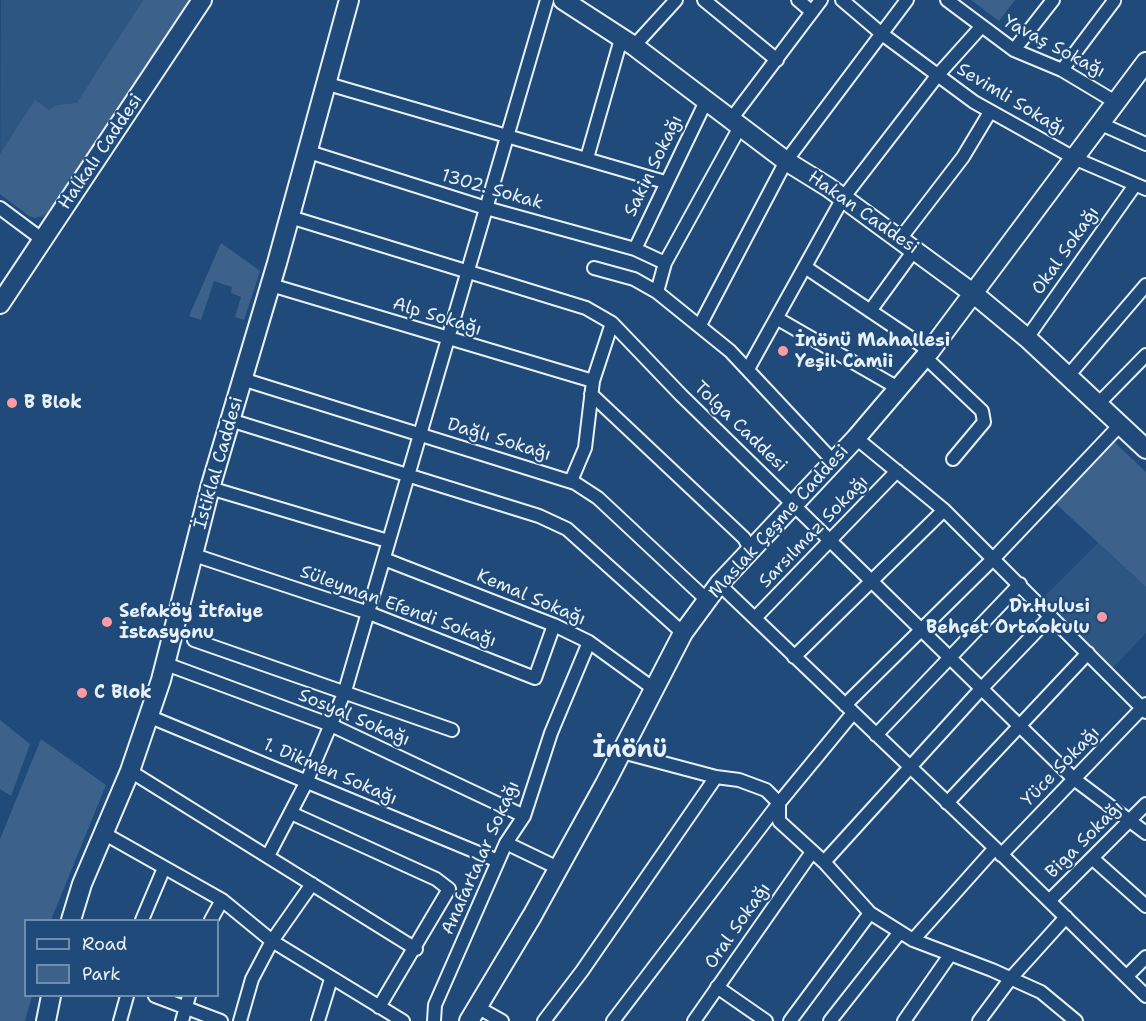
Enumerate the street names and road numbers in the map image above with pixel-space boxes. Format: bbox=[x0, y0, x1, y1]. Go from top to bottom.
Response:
street label: Yavaş Sokağı bbox=[999, 11, 1109, 83]
street label: Sevimli Sokağı bbox=[953, 59, 1069, 141]
street label: Halkalı Caddesi bbox=[54, 90, 148, 214]
street label: Sakin Sokağı bbox=[620, 112, 688, 220]
street label: 1302. Sokak bbox=[439, 165, 545, 215]
street label: Hakan Caddesi bbox=[803, 167, 923, 259]
street label: Okal Sokağı bbox=[1028, 203, 1104, 299]
street label: Alp Sokağı bbox=[390, 293, 484, 341]
street label: Tolga Caddesi bbox=[689, 377, 791, 477]
street label: İstiklal Caddesi bbox=[190, 394, 248, 532]
street label: Dağlı Sokağı bbox=[445, 414, 553, 466]
street label: Maslak Çeşme Caddesi bbox=[704, 441, 854, 603]
street label: Sarsılmaz Sokağı bbox=[755, 471, 873, 593]
street label: Süleyman Efendi Sokağı bbox=[297, 561, 499, 653]
street label: Kemal Sokağı bbox=[473, 565, 589, 631]
street label: Sosyal Sokağı bbox=[295, 685, 413, 751]
street label: Yüce Sokağı bbox=[1017, 722, 1105, 812]
street label: 1. Dikmen Sokağı bbox=[260, 734, 400, 810]
street label: Anafartalar Sokağı bbox=[437, 778, 525, 938]
street label: Biga Sokağı bbox=[1042, 797, 1128, 883]
street label: Oral Sokağı bbox=[700, 879, 776, 973]

